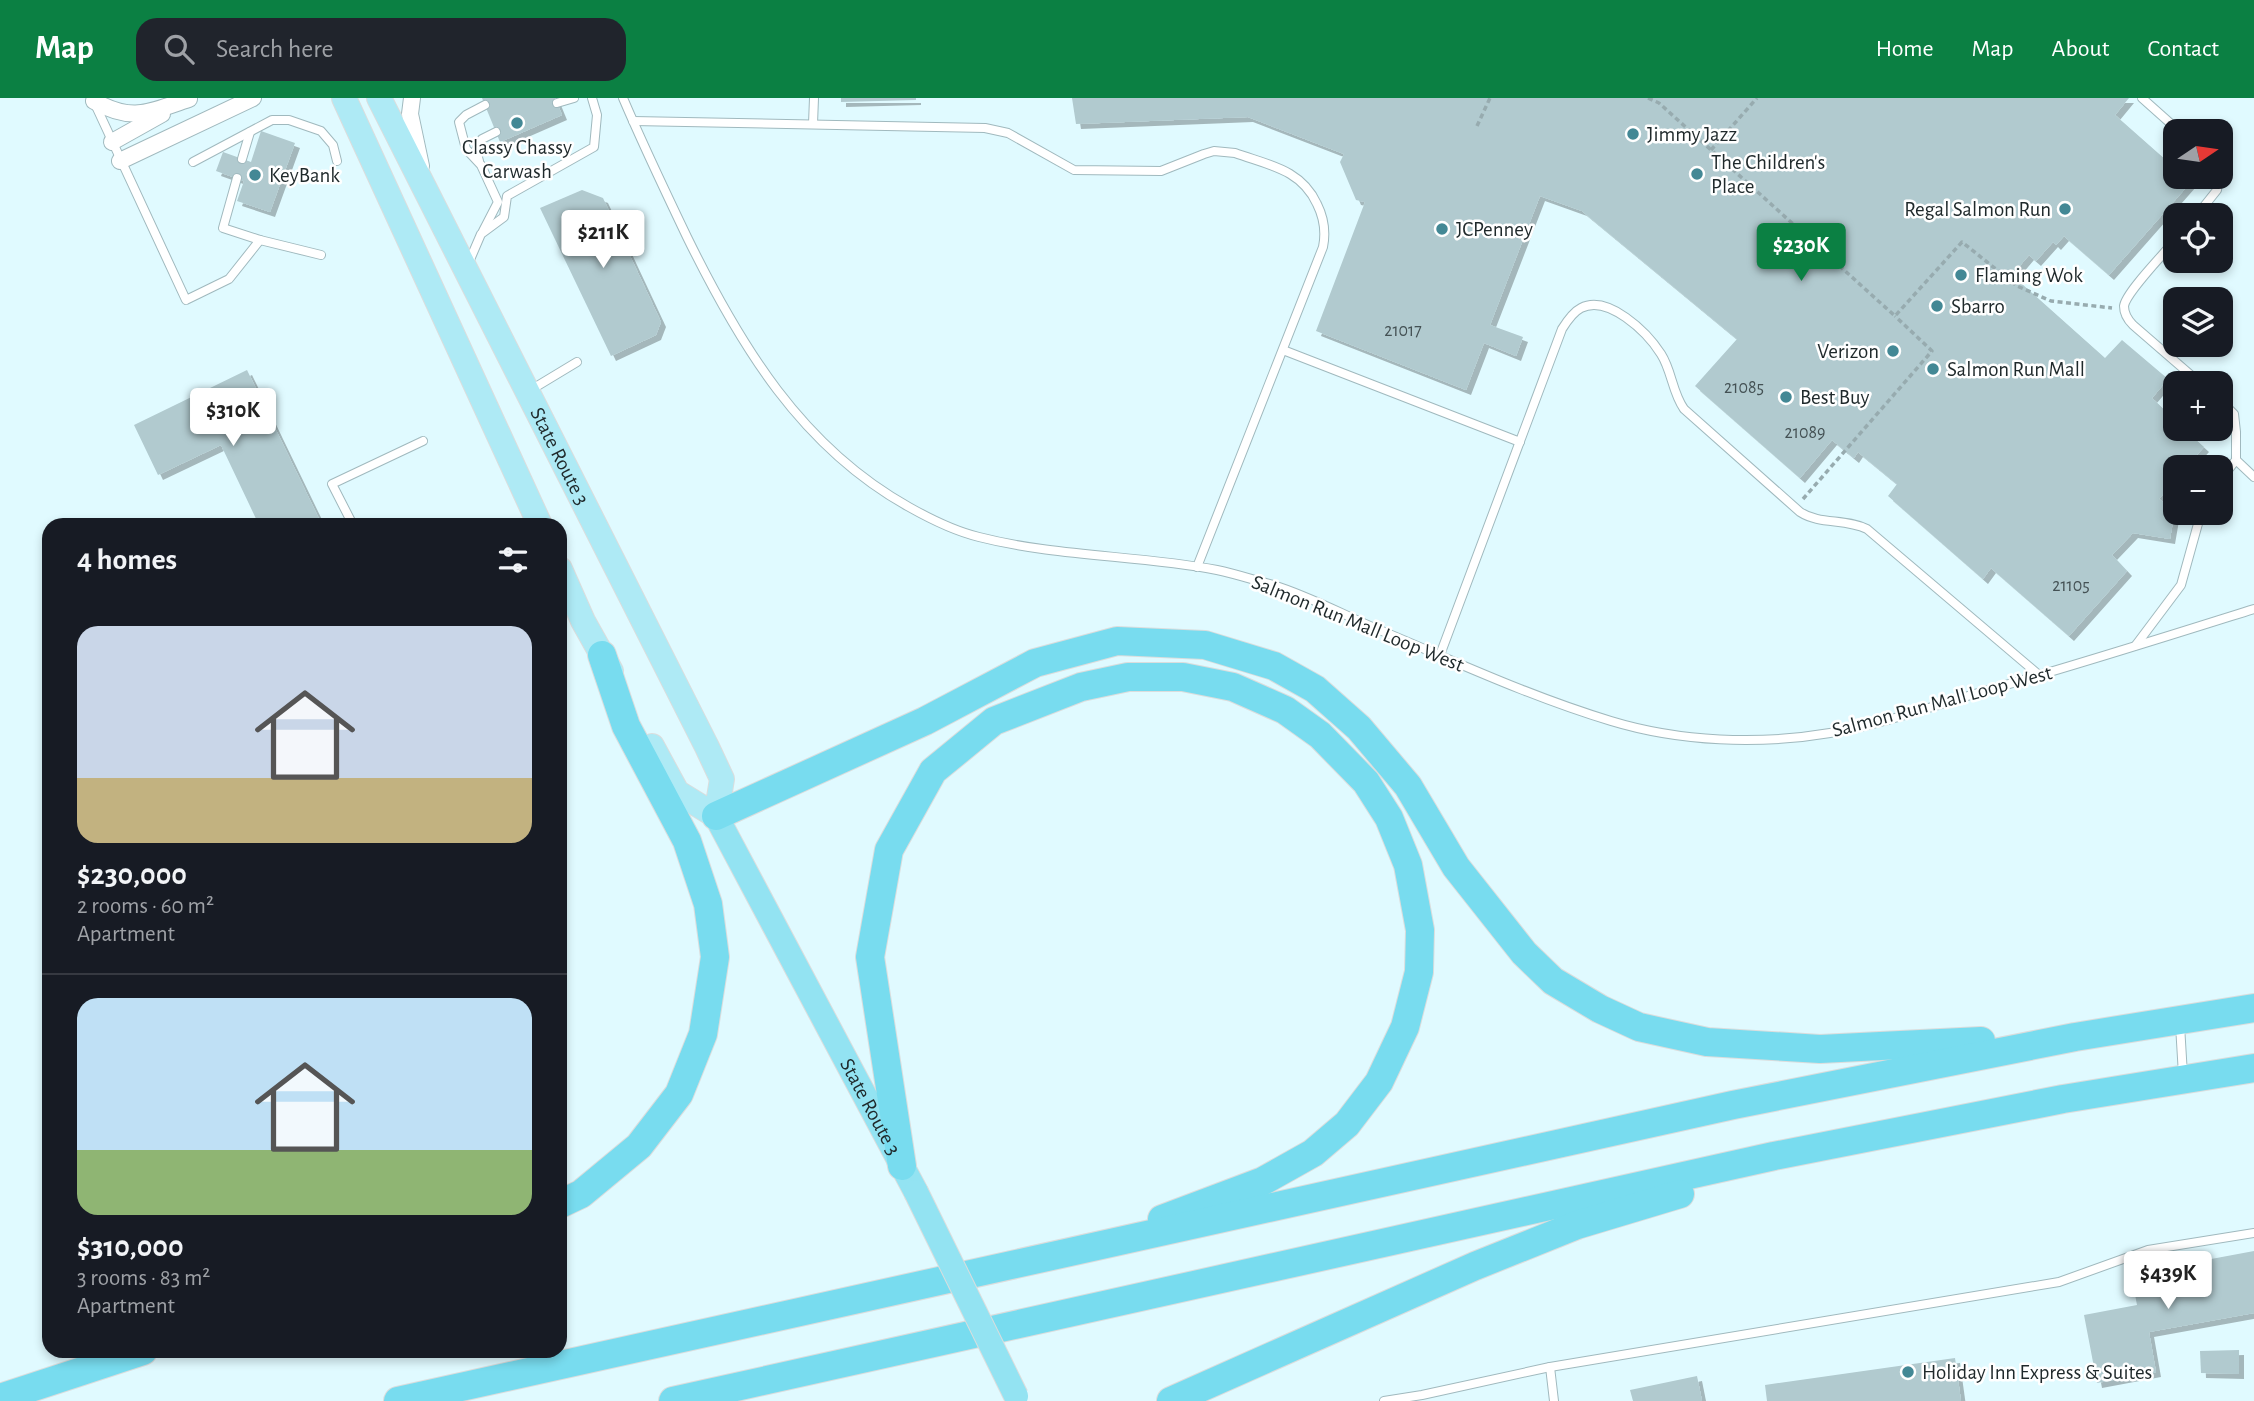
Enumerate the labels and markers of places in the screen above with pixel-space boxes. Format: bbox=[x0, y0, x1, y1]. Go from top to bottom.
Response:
marker: Classy Chassy Carwash bbox=[509, 115, 525, 131]
place label: Jimmy Jazz bbox=[1647, 124, 1737, 145]
marker: Jimmy Jazz bbox=[1625, 126, 1641, 142]
place label: Classy Chassy Carwash bbox=[462, 137, 572, 182]
place label: The Children's Place bbox=[1711, 152, 1825, 197]
place label: KeyBank bbox=[269, 165, 340, 186]
marker: The Children's Place bbox=[1689, 166, 1705, 182]
marker: KeyBank bbox=[247, 167, 263, 183]
place label: Regal Salmon Run bbox=[1904, 199, 2051, 220]
marker: Regal Salmon Run bbox=[2057, 201, 2073, 217]
pin: $211K bbox=[554, 211, 652, 270]
place label: JCPenney bbox=[1456, 219, 1533, 240]
marker: JCPenney bbox=[1434, 221, 1450, 237]
pin: $230K bbox=[1752, 223, 1850, 283]
place label: Flaming Wok bbox=[1975, 265, 2083, 286]
marker: Flaming Wok bbox=[1953, 267, 1969, 283]
place label: Sbarro bbox=[1951, 296, 2005, 317]
marker: Sbarro bbox=[1929, 298, 1945, 314]
place label: Verizon bbox=[1817, 341, 1879, 362]
marker: Verizon bbox=[1885, 343, 1901, 359]
place label: Salmon Run Mall bbox=[1947, 359, 2085, 380]
marker: Salmon Run Mall bbox=[1925, 361, 1941, 377]
place label: Best Buy bbox=[1800, 387, 1869, 408]
pin: $310K bbox=[184, 388, 282, 448]
marker: Best Buy bbox=[1778, 389, 1794, 405]
pin: $439K bbox=[2119, 1252, 2217, 1311]
place label: Holiday Inn Express & Suites bbox=[1922, 1362, 2152, 1383]
marker: Holiday Inn Express & Suites bbox=[1900, 1364, 1916, 1380]

